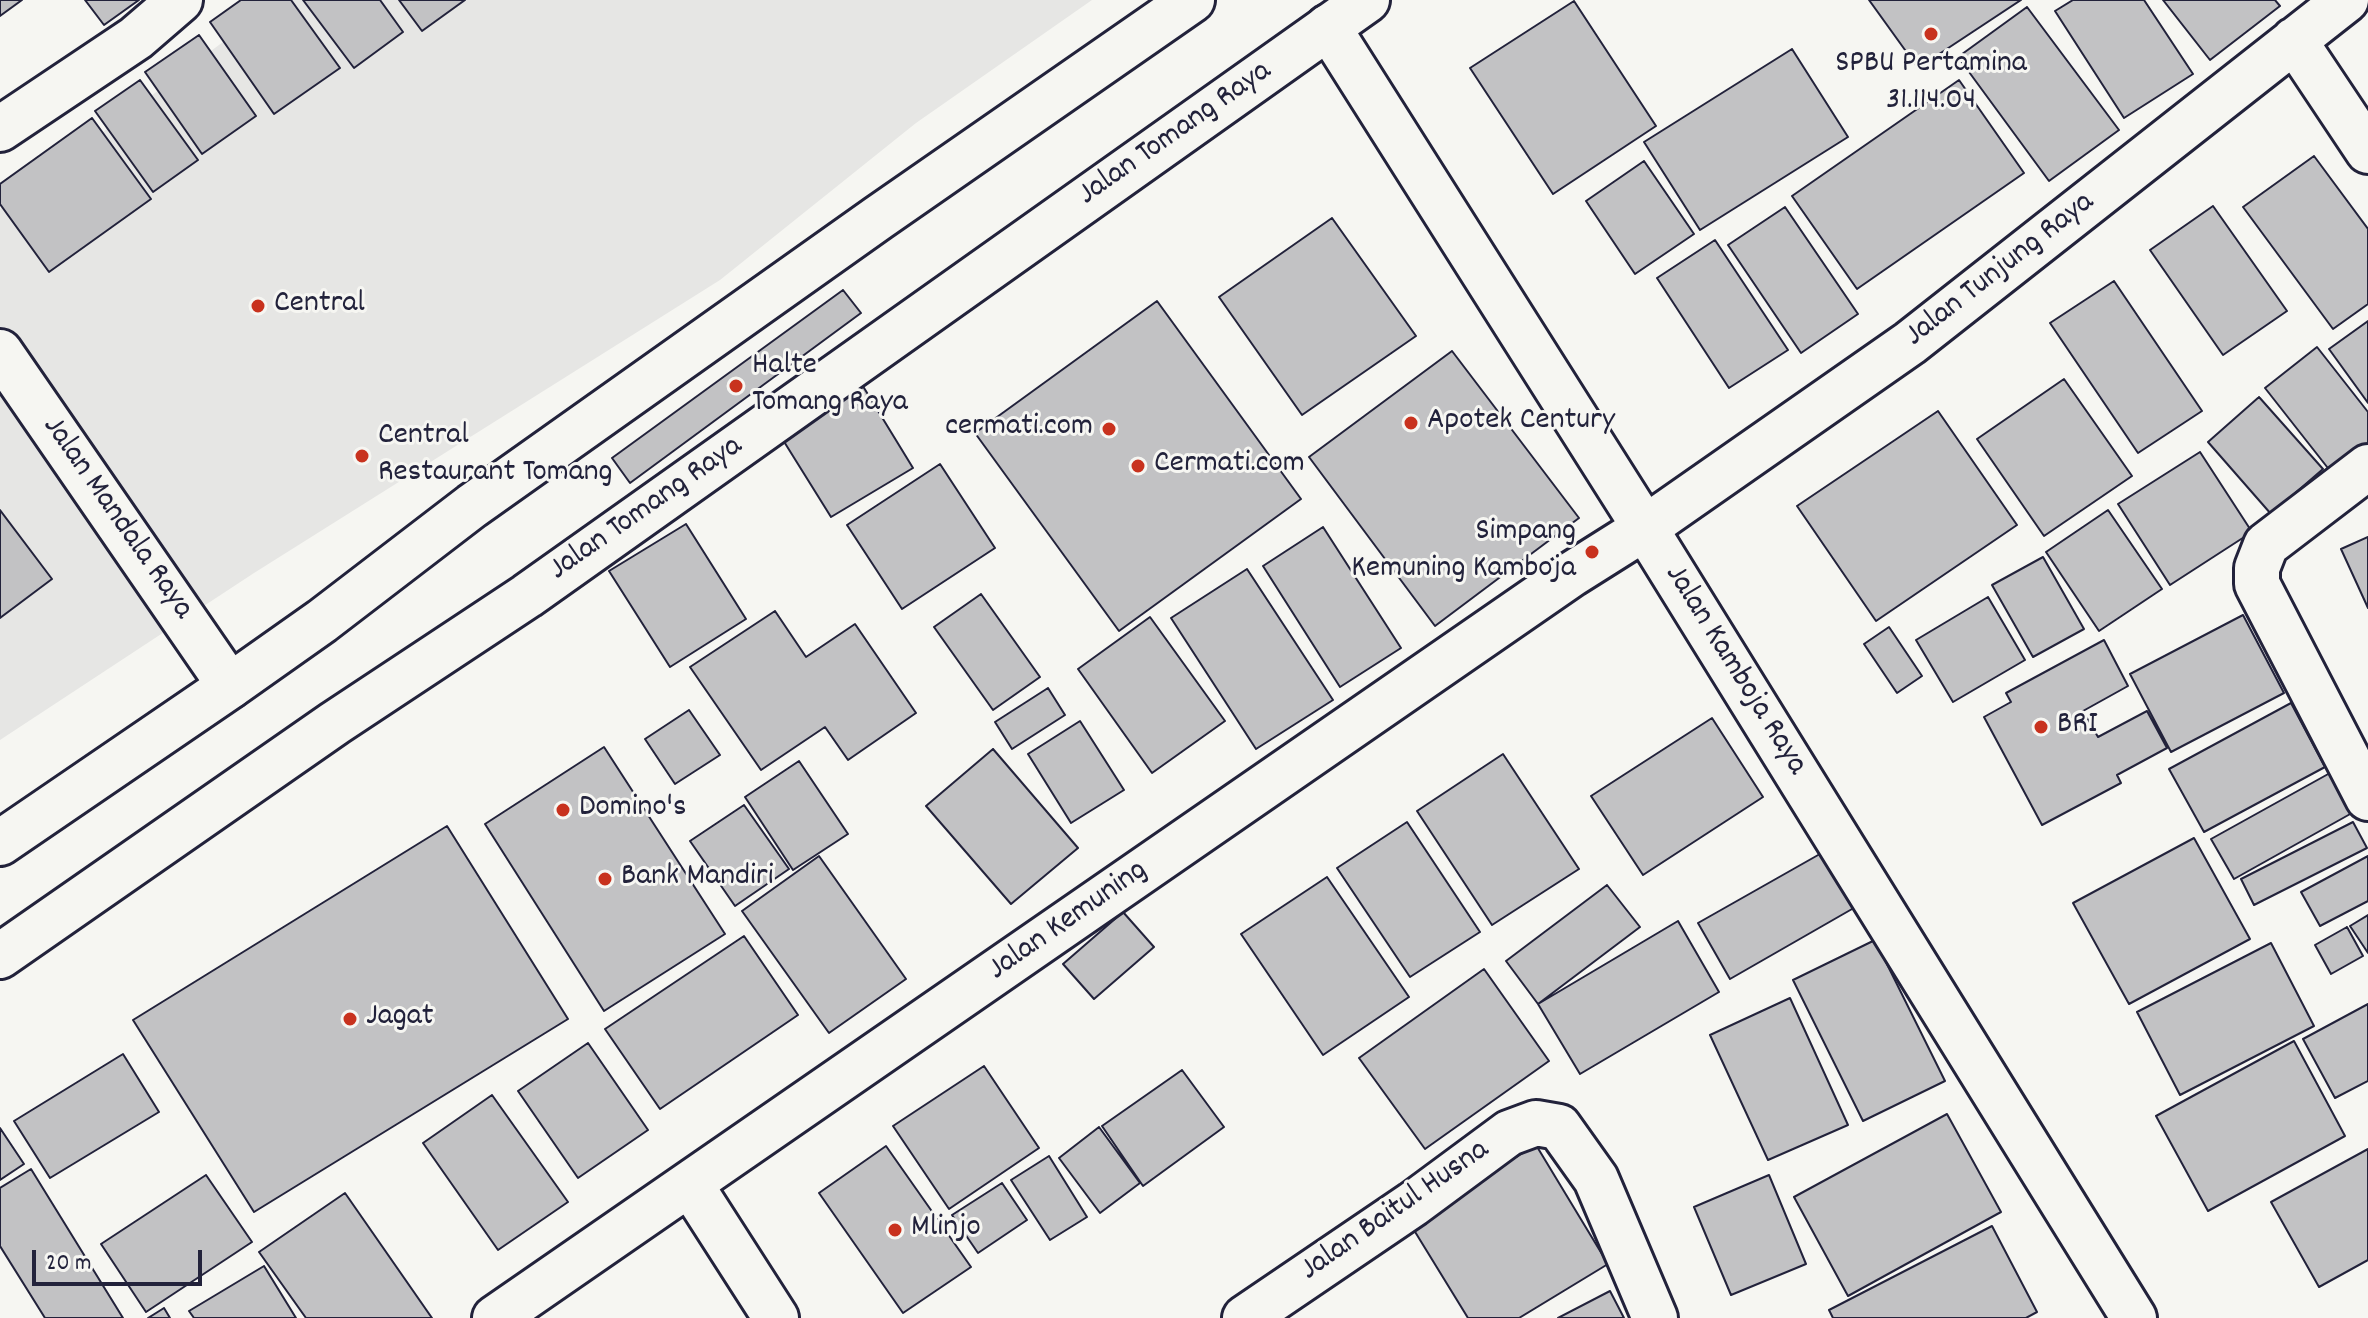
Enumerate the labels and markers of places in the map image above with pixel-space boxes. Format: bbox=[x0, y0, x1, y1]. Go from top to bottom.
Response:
marker: SPBU Pertamina 31.114.04 bbox=[1922, 25, 1940, 43]
place label: SPBU Pertamina 31.114.04 bbox=[1835, 47, 2027, 122]
place label: Central bbox=[274, 287, 365, 325]
marker: Central bbox=[249, 297, 267, 315]
place label: Halte Tomang Raya bbox=[752, 349, 908, 424]
marker: Halte Tomang Raya bbox=[727, 377, 745, 395]
place label: Apotek Century bbox=[1427, 404, 1615, 442]
place label: cermati.com bbox=[945, 410, 1093, 448]
marker: Apotek Century bbox=[1402, 414, 1420, 432]
place label: Central Restaurant Tomang bbox=[378, 419, 612, 494]
marker: cermati.com bbox=[1100, 420, 1118, 438]
marker: Central Restaurant Tomang bbox=[353, 447, 371, 465]
place label: Cermati.com bbox=[1154, 447, 1305, 485]
marker: Cermati.com bbox=[1129, 457, 1147, 475]
place label: Simpang Kemuning Kamboja bbox=[1351, 515, 1576, 590]
marker: Simpang Kemuning Kamboja bbox=[1583, 543, 1601, 561]
place label: BRI bbox=[2057, 708, 2098, 746]
marker: BRI bbox=[2032, 718, 2050, 736]
place label: Domino's bbox=[579, 791, 686, 829]
marker: Domino's bbox=[554, 801, 572, 819]
place label: Bank Mandiri bbox=[621, 860, 774, 898]
marker: Bank Mandiri bbox=[596, 870, 614, 888]
place label: Jagat bbox=[366, 1000, 433, 1038]
marker: Jagat bbox=[341, 1010, 359, 1028]
place label: Mlinjo bbox=[911, 1211, 981, 1249]
marker: Mlinjo bbox=[886, 1221, 904, 1239]

